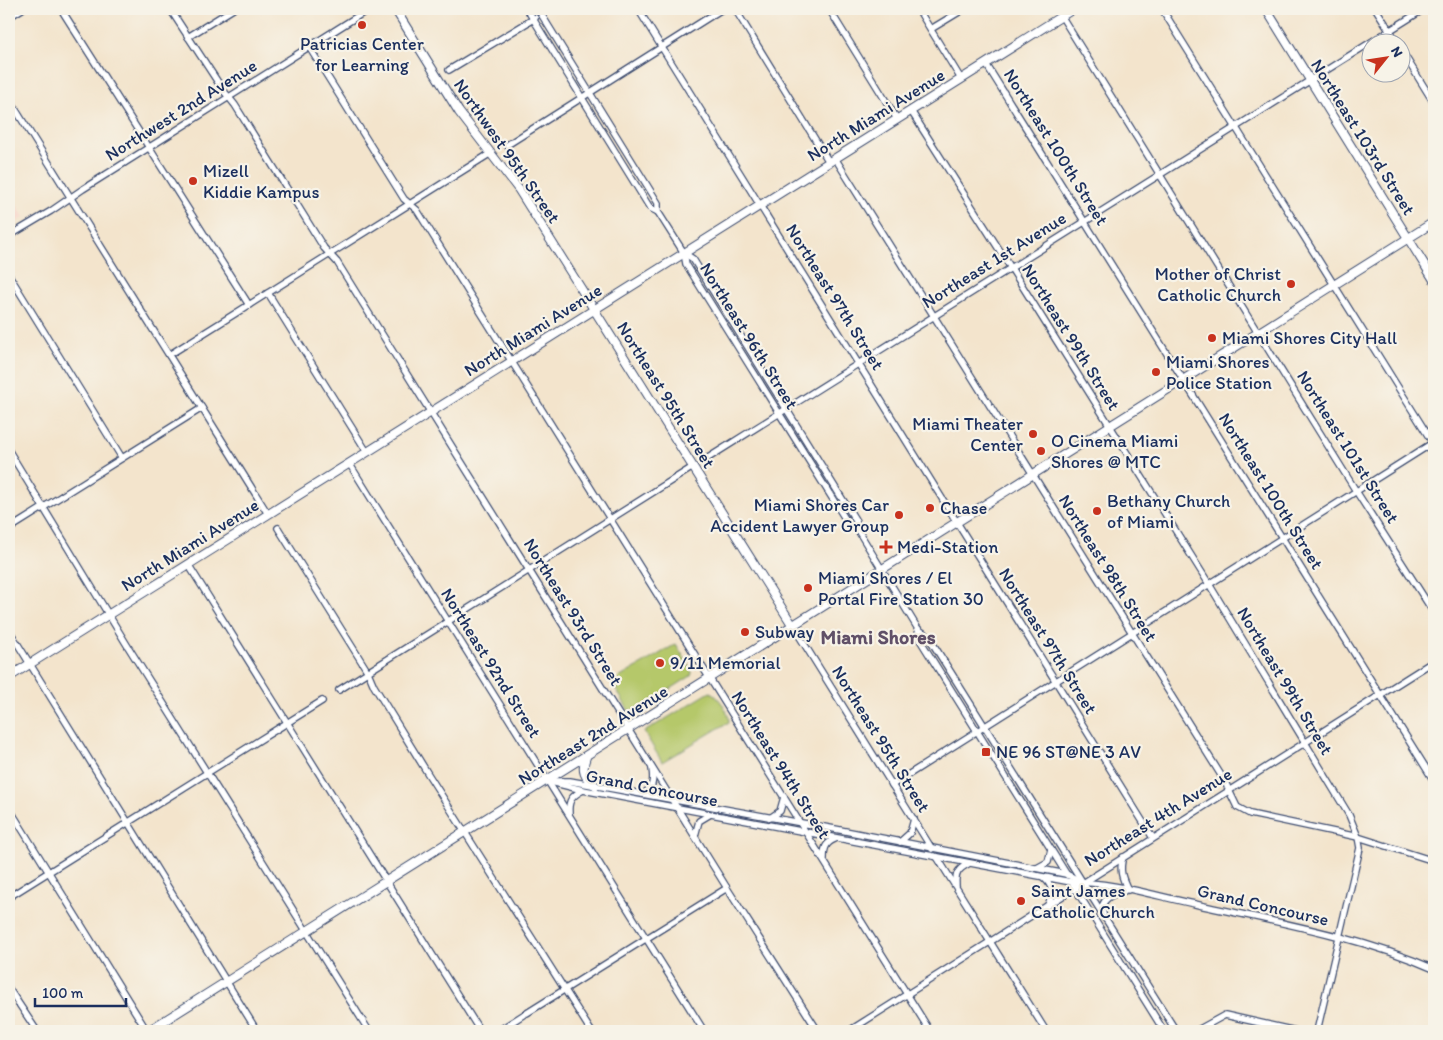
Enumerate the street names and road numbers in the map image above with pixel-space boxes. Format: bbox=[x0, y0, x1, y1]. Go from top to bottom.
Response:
street label: Northwest 2nd Avenue bbox=[101, 54, 261, 166]
street label: Northeast 103rd Street bbox=[1306, 55, 1420, 219]
street label: North Miami Avenue bbox=[803, 64, 949, 166]
street label: Northeast 100th Street bbox=[999, 65, 1113, 230]
street label: Northwest 95th Street bbox=[449, 75, 565, 228]
street label: Northeast 1st Avenue bbox=[918, 207, 1070, 313]
street label: Northeast 97th Street bbox=[781, 220, 889, 374]
street label: Northeast 96th Street bbox=[695, 259, 803, 414]
street label: Northeast 99th Street bbox=[1017, 260, 1125, 415]
street label: North Miami Avenue bbox=[460, 279, 606, 381]
street label: Northeast 95th Street bbox=[612, 318, 720, 473]
street label: Northeast 101st Street bbox=[1292, 366, 1404, 528]
street label: Northeast 100th Street bbox=[1214, 409, 1328, 574]
street label: Northeast 98th Street bbox=[1054, 490, 1162, 646]
street label: North Miami Avenue bbox=[117, 494, 263, 596]
street label: Northeast 93rd Street bbox=[519, 534, 627, 690]
street label: Northeast 97th Street bbox=[994, 564, 1102, 718]
street label: Northeast 92nd Street bbox=[436, 584, 546, 742]
street label: Northeast 99th Street bbox=[1232, 603, 1338, 759]
street label: Northeast 95th Street bbox=[827, 662, 935, 817]
street label: Northeast 2nd Avenue bbox=[514, 680, 672, 790]
street label: Northeast 94th Street bbox=[727, 687, 836, 843]
street label: Northeast 4th Avenue bbox=[1080, 763, 1236, 871]
street label: Grand Concourse bbox=[584, 764, 720, 812]
street label: Grand Concourse bbox=[1195, 879, 1331, 931]

